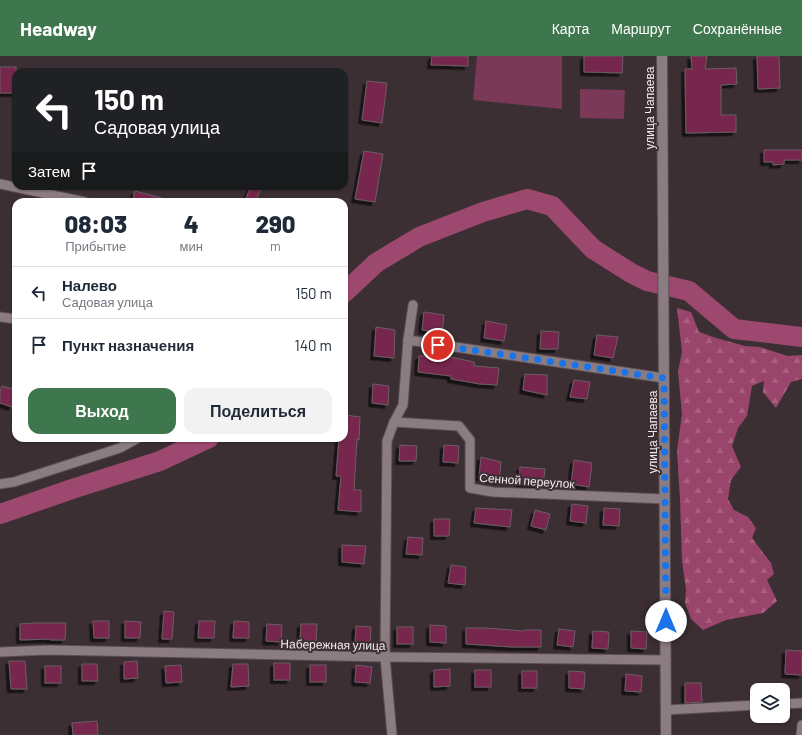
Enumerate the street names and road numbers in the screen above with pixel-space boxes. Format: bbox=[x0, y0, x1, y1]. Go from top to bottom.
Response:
street label: улица Чапаева bbox=[642, 66, 657, 149]
street label: улица Чапаева bbox=[645, 390, 660, 473]
street label: Сенной переулок bbox=[479, 470, 576, 491]
street label: Набережная улица bbox=[280, 636, 386, 653]

